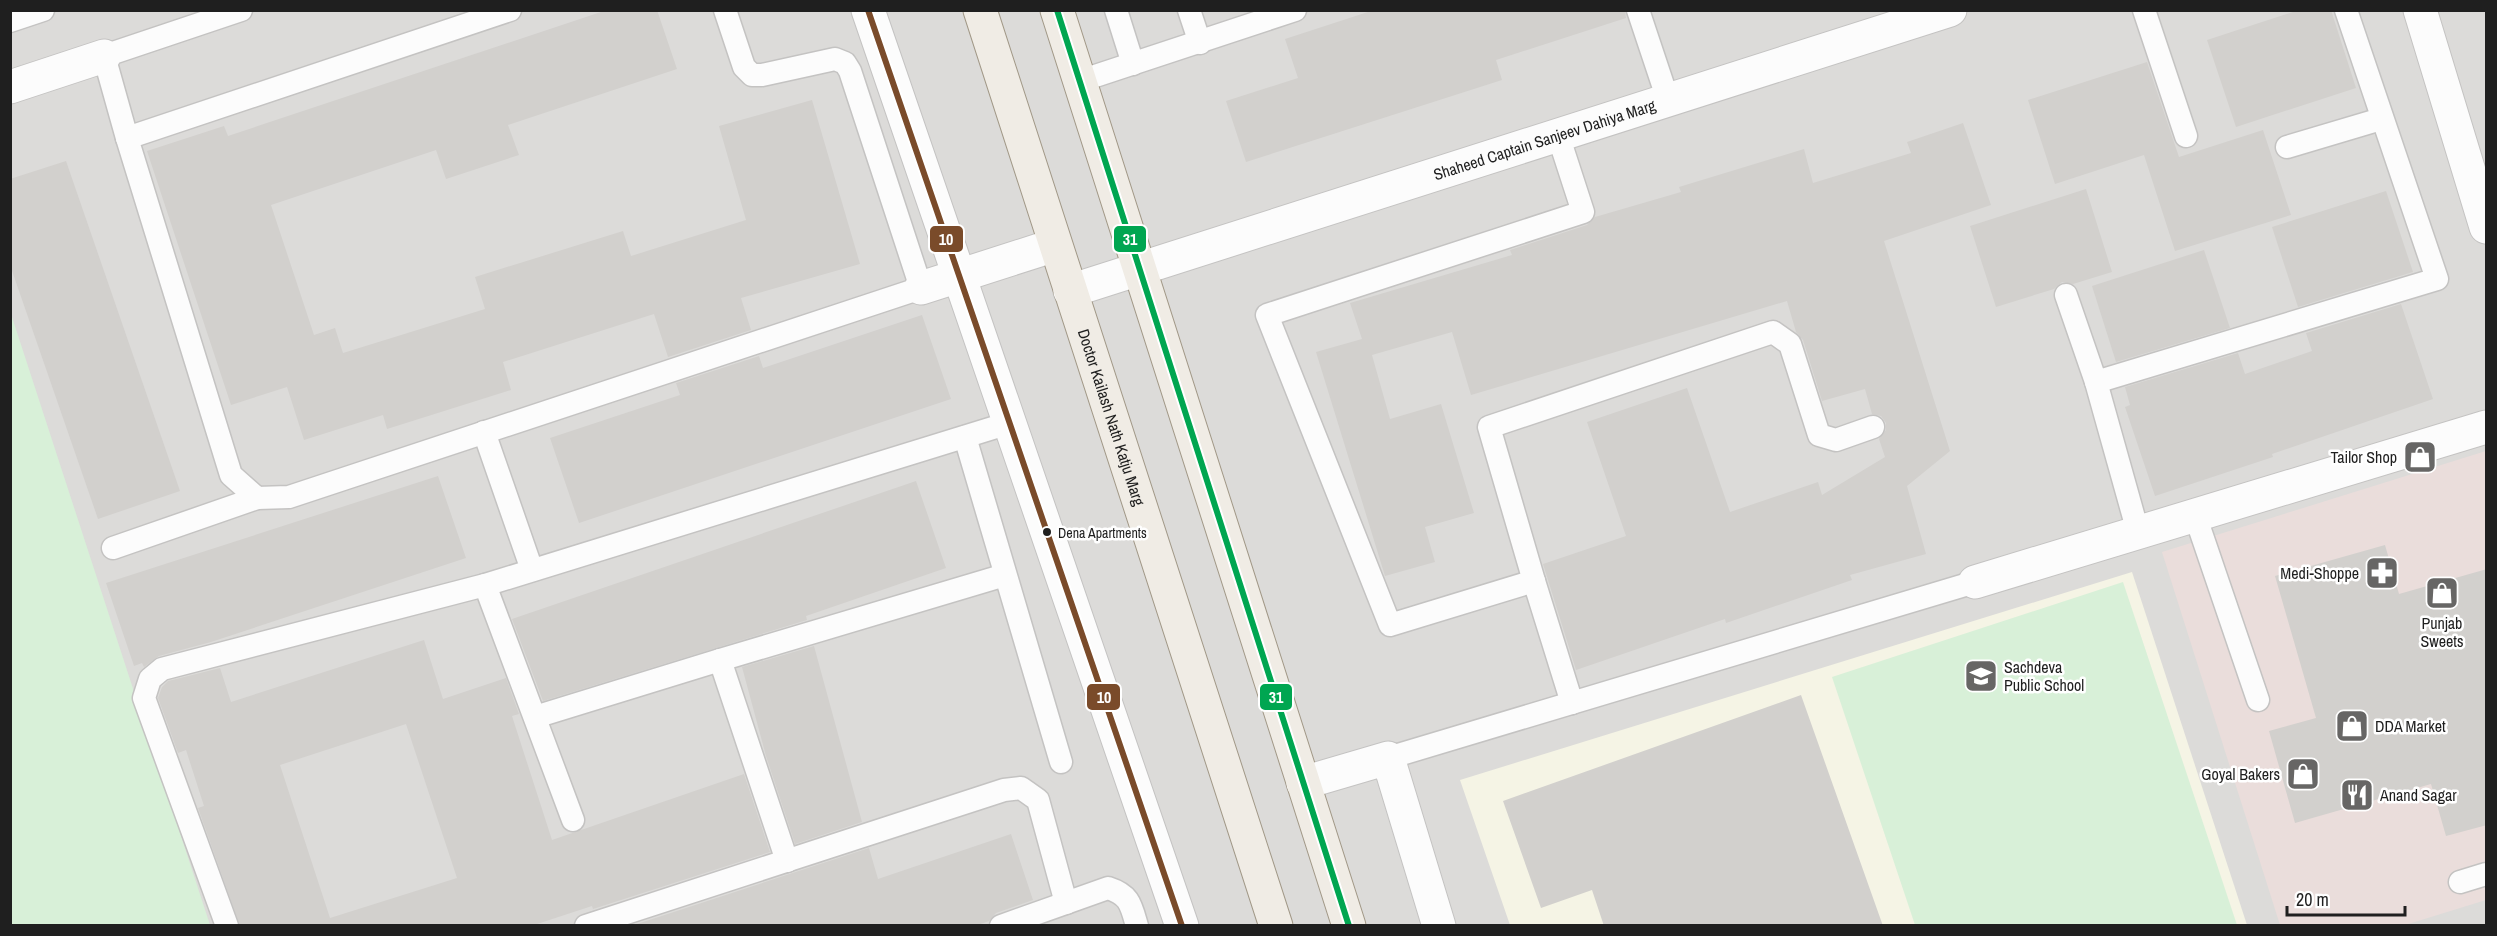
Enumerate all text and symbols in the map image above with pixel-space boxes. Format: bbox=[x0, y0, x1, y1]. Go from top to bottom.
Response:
street label: Shaheed Captain Sanjeev Dahiya Marg bbox=[1431, 94, 1659, 185]
line badge: 10 bbox=[929, 225, 964, 253]
line badge: 31 bbox=[1113, 225, 1147, 253]
text: 10 bbox=[939, 228, 953, 250]
text: 31 bbox=[1123, 228, 1138, 250]
street label: Doctor Kailash Nath Katju Marg bbox=[1073, 326, 1151, 509]
shop icon: Tailor Shop bbox=[2402, 439, 2438, 475]
place label: Tailor Shop bbox=[2330, 446, 2397, 468]
place label: Dena Apartments bbox=[1058, 524, 1147, 542]
marker: Dena Apartments bbox=[1041, 526, 1053, 538]
pharmacy icon: Medi-Shoppe bbox=[2364, 555, 2400, 591]
place label: Medi-Shoppe bbox=[2280, 562, 2359, 584]
shop icon: Punjab Sweets bbox=[2424, 575, 2460, 611]
place label: Punjab Sweets bbox=[2420, 612, 2464, 652]
place label: Sachdeva Public School bbox=[2004, 656, 2084, 696]
school or university icon: Sachdeva Public School bbox=[1963, 658, 1999, 694]
line badge: 10 bbox=[1086, 683, 1121, 711]
line badge: 31 bbox=[1259, 683, 1293, 711]
text: 10 bbox=[1097, 686, 1111, 708]
text: 31 bbox=[1269, 686, 1284, 708]
shop icon: DDA Market bbox=[2334, 708, 2370, 744]
place label: DDA Market bbox=[2375, 715, 2446, 737]
shop icon: Goyal Bakers bbox=[2285, 756, 2321, 792]
place label: Goyal Bakers bbox=[2201, 763, 2280, 785]
restaurant icon: Anand Sagar bbox=[2339, 777, 2375, 813]
place label: Anand Sagar bbox=[2379, 784, 2457, 806]
scale bar bbox=[2287, 879, 2406, 917]
text: 20 m bbox=[2296, 887, 2329, 912]

